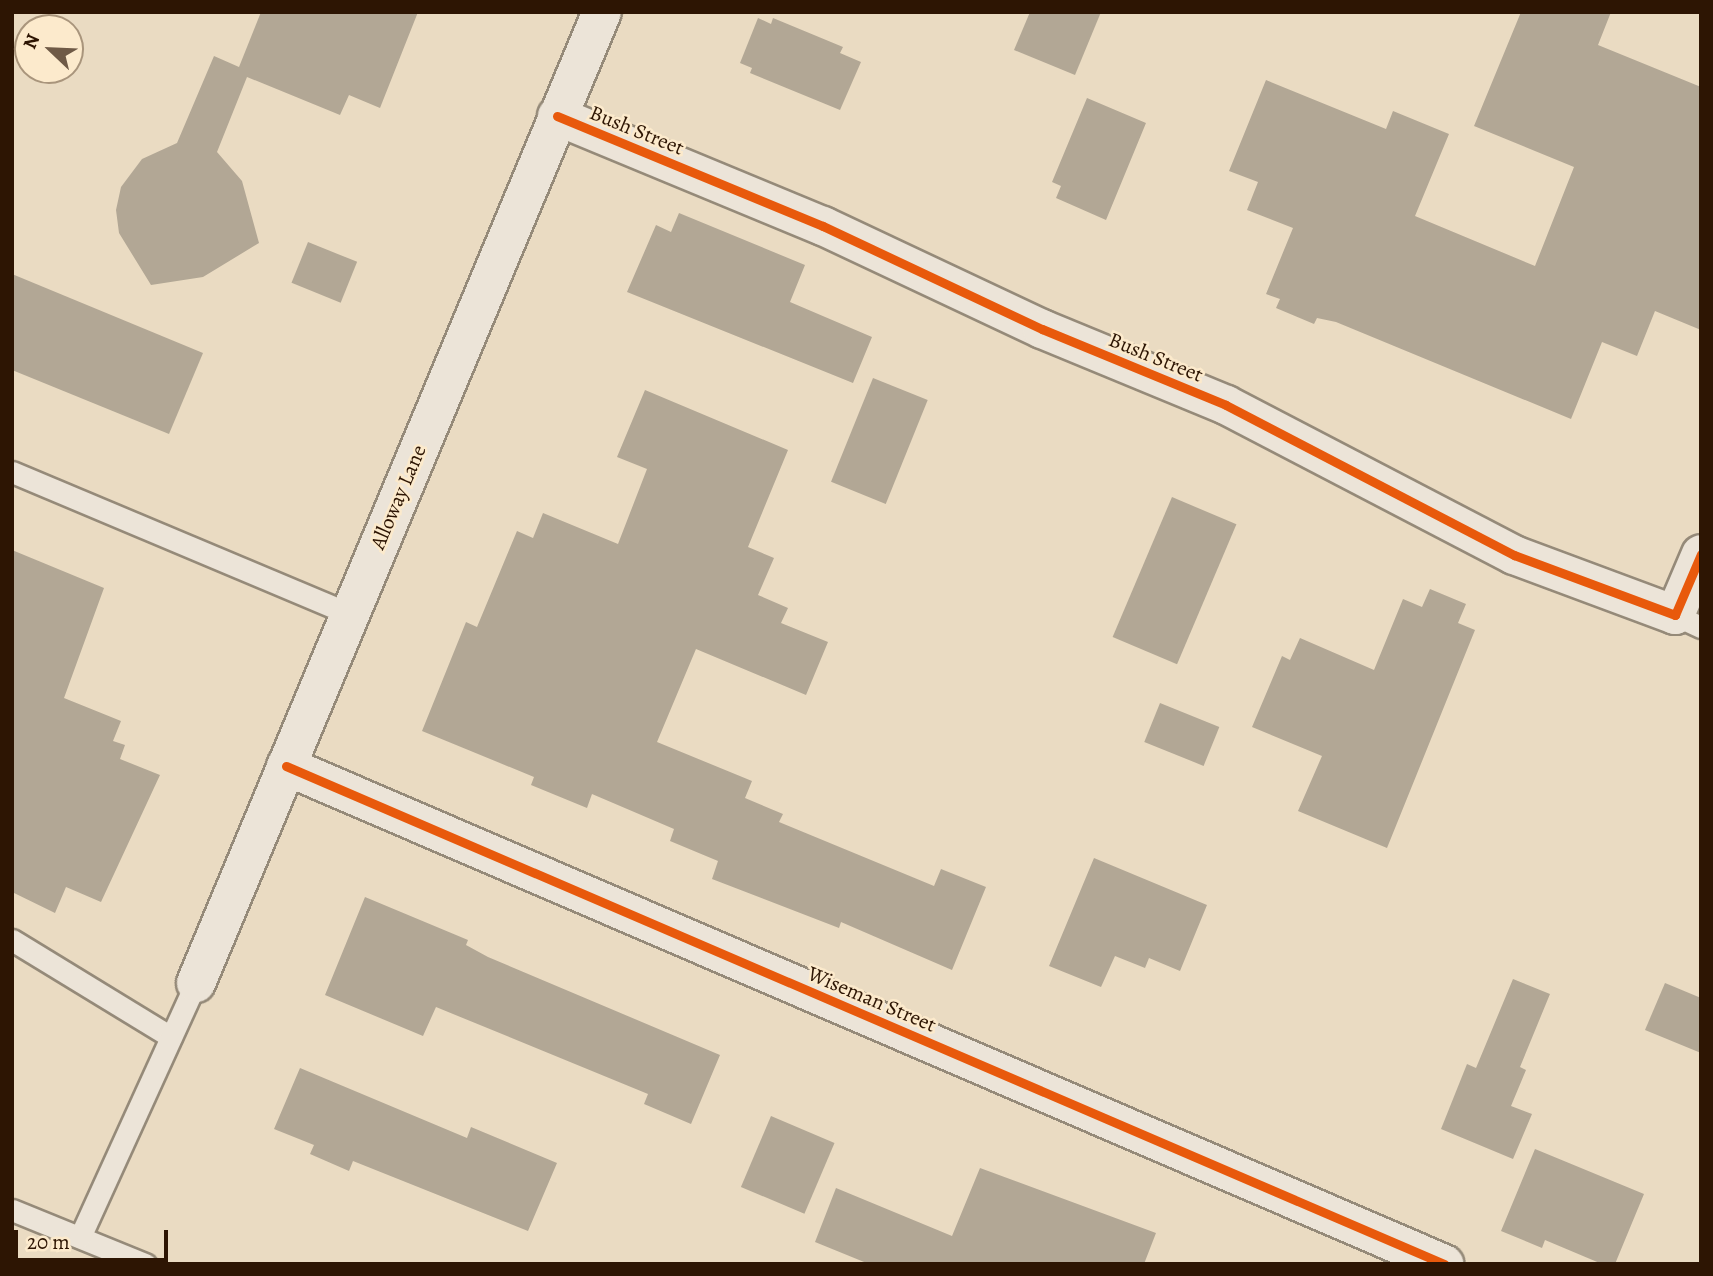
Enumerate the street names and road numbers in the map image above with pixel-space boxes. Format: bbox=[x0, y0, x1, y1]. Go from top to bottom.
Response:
street label: Bush Street bbox=[586, 100, 688, 160]
street label: Bush Street bbox=[1105, 327, 1207, 387]
street label: Alloway Lane bbox=[365, 441, 431, 553]
street label: Wiseman Street bbox=[804, 961, 940, 1037]

